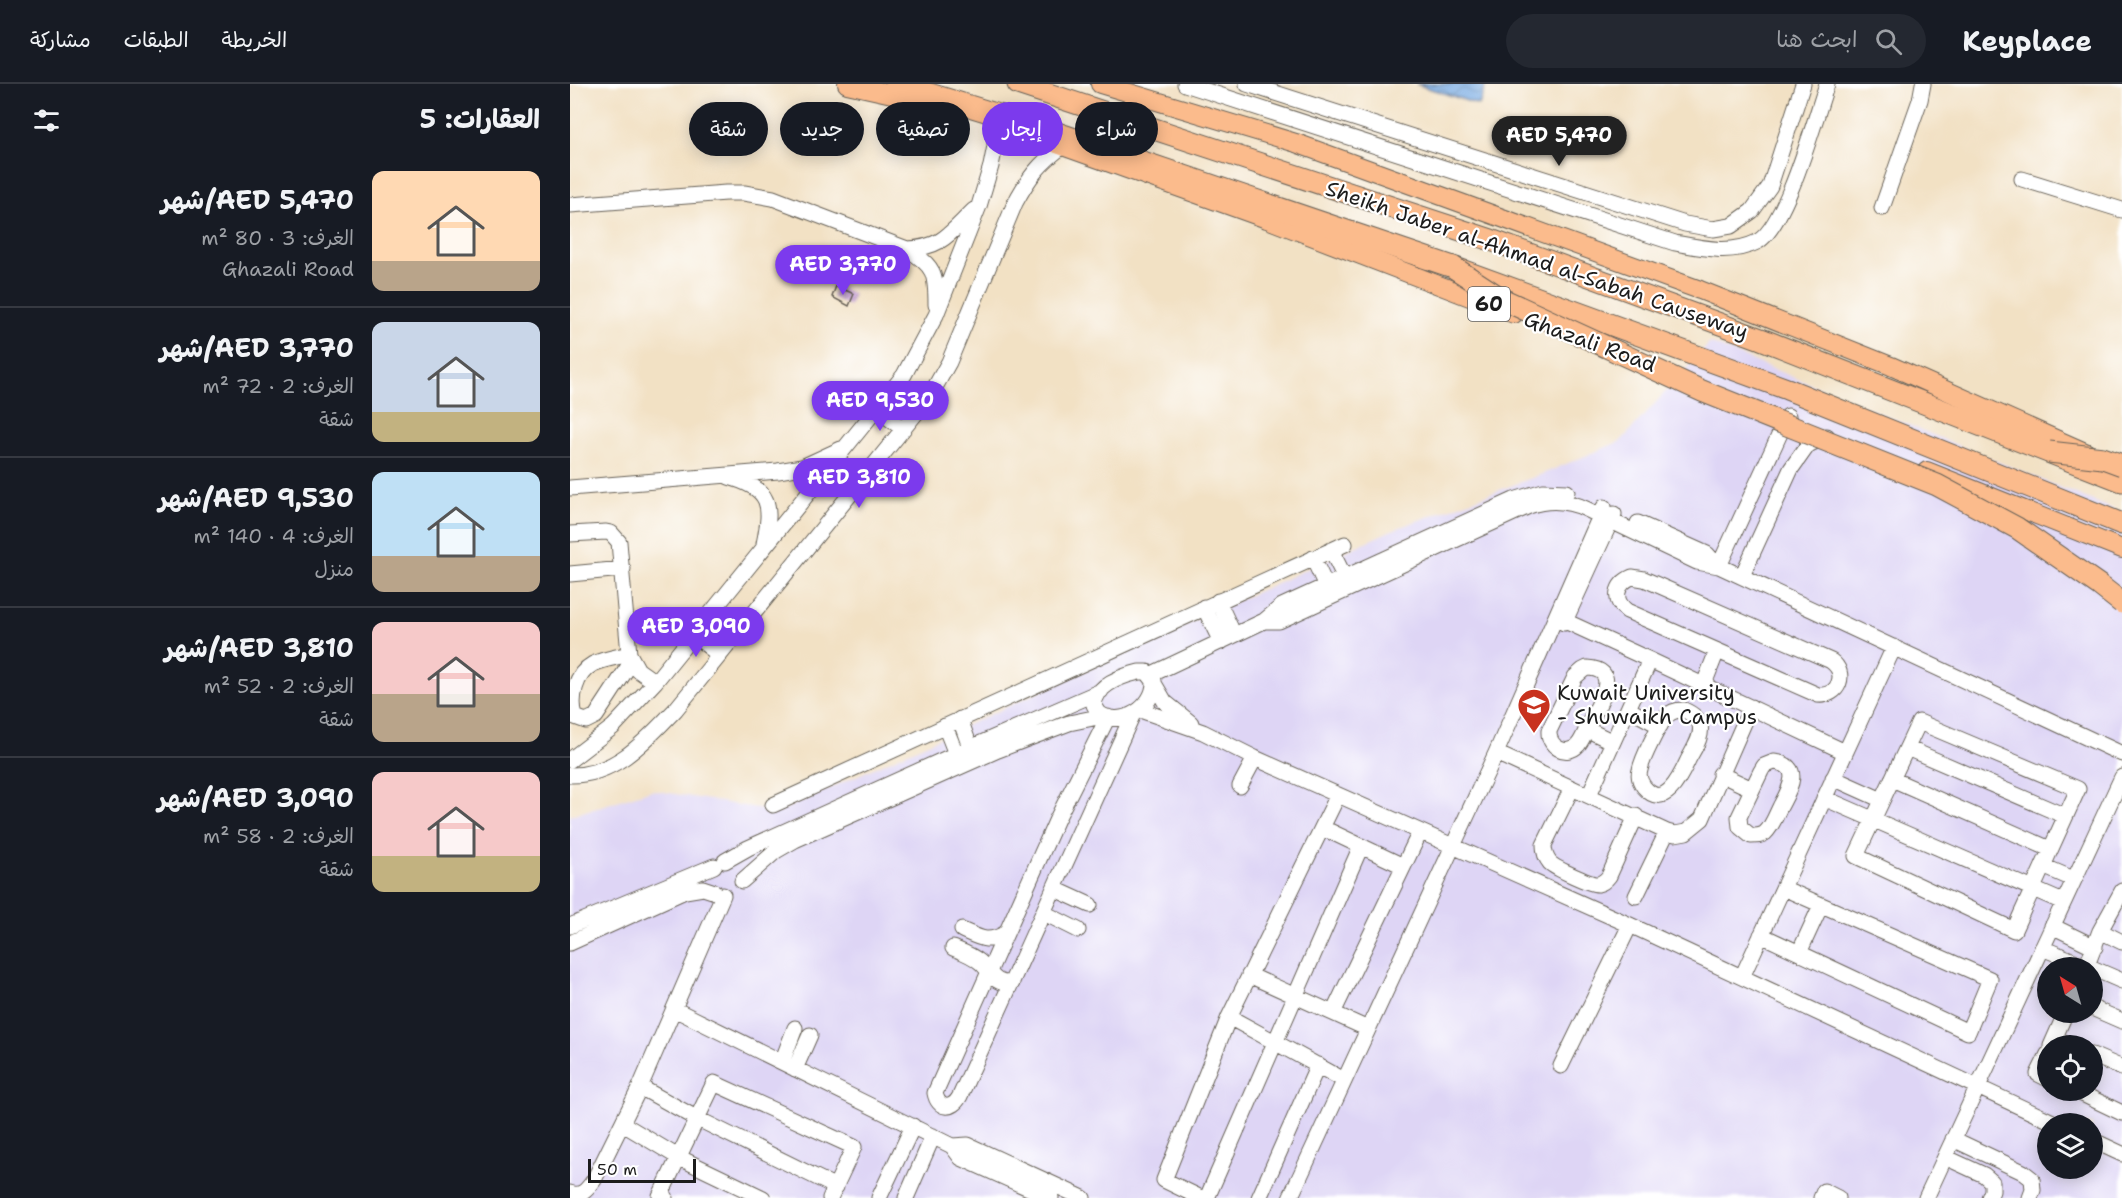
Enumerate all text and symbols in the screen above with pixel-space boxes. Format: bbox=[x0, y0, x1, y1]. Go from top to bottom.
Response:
search box bbox=[1506, 14, 1926, 68]
text: Keyplace bbox=[1962, 22, 2092, 60]
text: ابحث هنا bbox=[1776, 25, 1857, 54]
icon: search bbox=[1872, 25, 1905, 58]
text: مشاركة bbox=[30, 26, 91, 54]
text: الطبقات bbox=[124, 26, 189, 54]
text: الخريطة bbox=[222, 26, 287, 54]
text: العقارات: 5 bbox=[420, 101, 540, 136]
chip: شقة bbox=[689, 102, 768, 156]
chip: جديد bbox=[780, 102, 864, 156]
chip: تصفية bbox=[876, 102, 970, 156]
chip: إيجار bbox=[982, 102, 1063, 156]
chip: شراء bbox=[1075, 102, 1158, 156]
icon: filters bbox=[30, 104, 63, 137]
pin: AED 5,470 bbox=[1490, 116, 1628, 167]
text: AED 5,470 bbox=[1506, 122, 1612, 148]
street label: Sheikh Jaber al-Ahmad al-Sabah Causeway bbox=[1322, 174, 1752, 346]
text: AED 5,470/شهر bbox=[161, 182, 354, 217]
icon: home bbox=[420, 195, 492, 267]
text: الغرف: 3 · 80 m² bbox=[201, 225, 354, 251]
pin: AED 3,770 bbox=[774, 245, 912, 296]
text: AED 3,770 bbox=[789, 251, 897, 277]
text: Ghazali Road bbox=[222, 256, 354, 282]
road number: 60 bbox=[1468, 287, 1510, 321]
street label: Ghazali Road bbox=[1520, 305, 1660, 379]
text: AED 3,770/شهر bbox=[160, 330, 354, 365]
icon: home bbox=[420, 346, 492, 418]
text: الغرف: 2 · 72 m² bbox=[203, 373, 354, 399]
pin: AED 9,530 bbox=[811, 381, 949, 432]
text: AED 9,530 bbox=[826, 387, 934, 413]
text: شقة bbox=[319, 406, 354, 432]
pin: AED 3,810 bbox=[790, 458, 928, 509]
text: AED 3,810 bbox=[807, 464, 911, 490]
text: AED 9,530/شهر bbox=[158, 480, 354, 515]
icon: home bbox=[420, 496, 492, 568]
text: الغرف: 4 · 140 m² bbox=[194, 523, 354, 549]
text: منزل bbox=[315, 556, 354, 582]
pin: AED 3,090 bbox=[627, 607, 765, 658]
text: AED 3,090 bbox=[641, 613, 751, 639]
text: AED 3,810/شهر bbox=[164, 630, 354, 665]
icon: home bbox=[420, 646, 492, 718]
text: الغرف: 2 · 52 m² bbox=[204, 673, 354, 699]
place label: Kuwait University - Shuwaikh Campus bbox=[1557, 679, 1757, 731]
school or university icon: Kuwait University - Shuwaikh Campus bbox=[1516, 687, 1552, 734]
text: شقة bbox=[319, 706, 354, 732]
text: AED 3,090/شهر bbox=[157, 780, 354, 815]
icon: home bbox=[420, 796, 492, 868]
text: الغرف: 2 · 58 m² bbox=[203, 823, 354, 849]
text: شقة bbox=[319, 856, 354, 882]
north arrow bbox=[2037, 957, 2103, 1023]
map controls bbox=[2037, 957, 2103, 1179]
button: locate bbox=[2037, 1035, 2103, 1101]
button: layers bbox=[2037, 1113, 2103, 1179]
scale bar bbox=[588, 1156, 696, 1184]
text: 50 m bbox=[597, 1159, 637, 1180]

